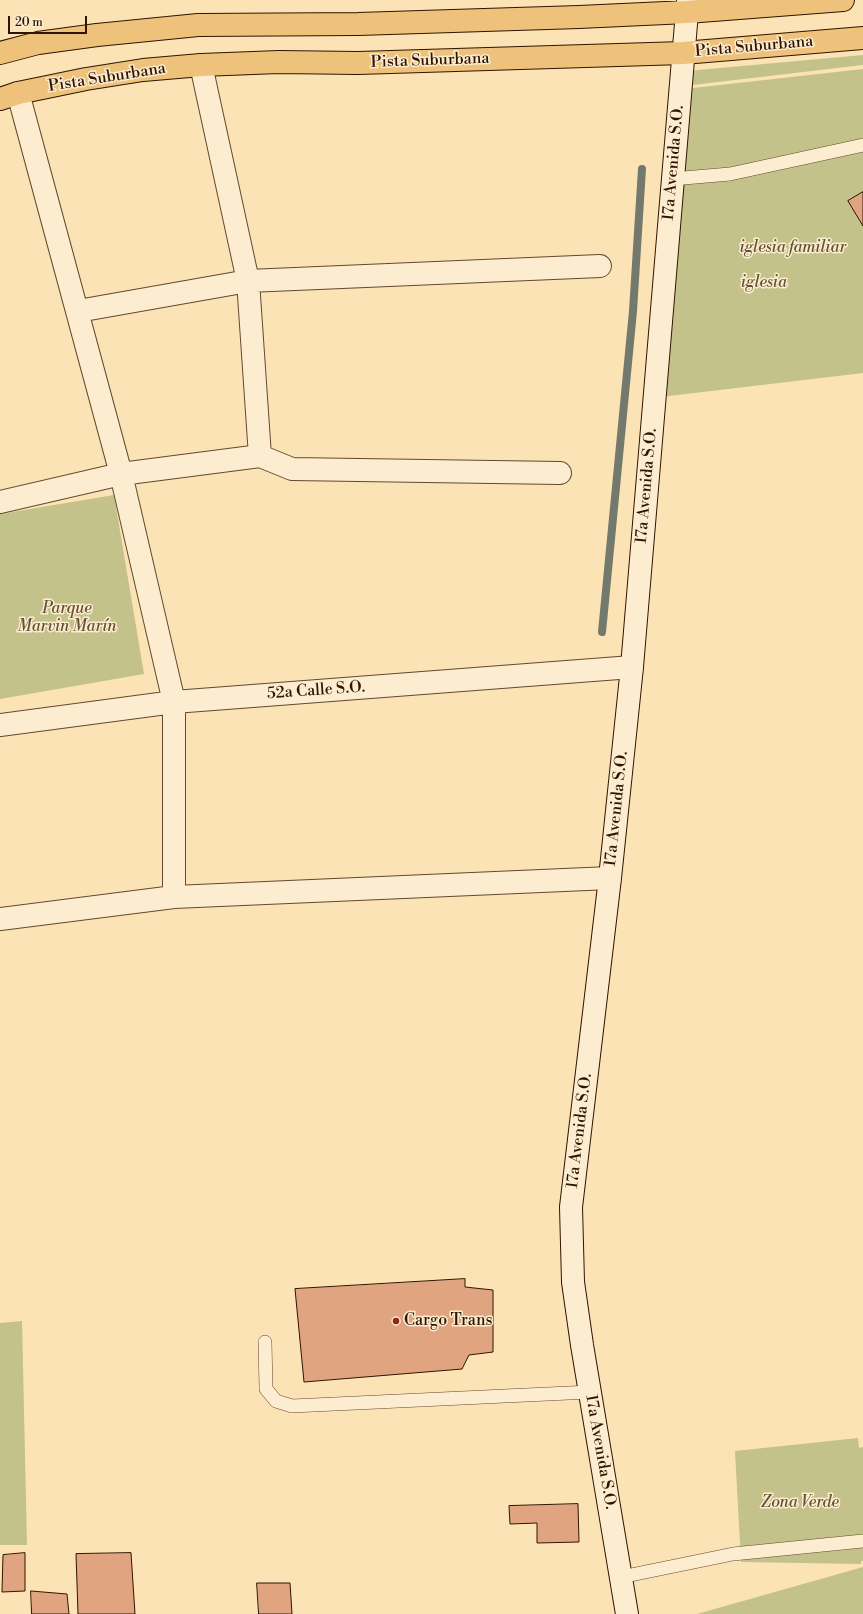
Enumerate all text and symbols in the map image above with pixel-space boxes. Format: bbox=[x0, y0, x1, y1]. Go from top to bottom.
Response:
scale bar bbox=[10, 8, 89, 34]
text: 20 m bbox=[15, 15, 43, 30]
street label: Pista Suburbana bbox=[694, 32, 814, 62]
street label: Pista Suburbana bbox=[370, 49, 490, 73]
street label: Pista Suburbana bbox=[47, 59, 167, 97]
street label: 17a Avenida S.O. bbox=[659, 104, 689, 222]
park label: iglesia familiar bbox=[740, 238, 846, 258]
park label: iglesia bbox=[741, 273, 787, 293]
street label: 17a Avenida S.O. bbox=[632, 427, 662, 545]
park label: Parque Marvin Marín bbox=[18, 599, 116, 637]
street label: 52a Calle S.O. bbox=[266, 678, 366, 704]
street label: 17a Avenida S.O. bbox=[601, 750, 633, 868]
street label: 17a Avenida S.O. bbox=[563, 1072, 597, 1190]
place label: Cargo Trans bbox=[404, 1311, 493, 1331]
marker: Cargo Trans bbox=[391, 1316, 401, 1326]
street label: 17a Avenida S.O. bbox=[580, 1393, 620, 1511]
park label: Zona Verde bbox=[761, 1493, 839, 1513]

